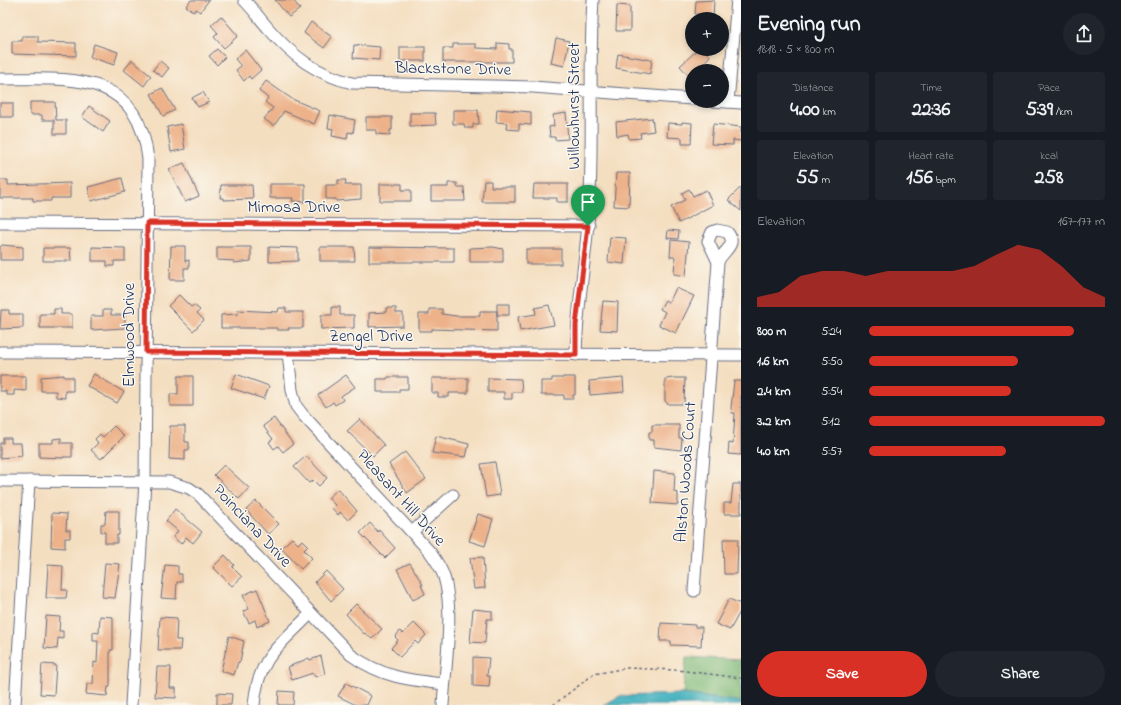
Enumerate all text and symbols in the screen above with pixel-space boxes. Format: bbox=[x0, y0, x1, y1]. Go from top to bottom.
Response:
text: Evening run bbox=[757, 9, 861, 41]
map controls bbox=[685, 12, 729, 108]
button: + bbox=[685, 12, 729, 56]
button: share bbox=[1063, 13, 1105, 55]
text: 18:18 · 5 × 800 m bbox=[757, 40, 834, 59]
street label: Willowhurst Street bbox=[562, 42, 587, 169]
street label: Blackstone Drive bbox=[394, 55, 512, 83]
button: − bbox=[685, 64, 729, 108]
text: Distance bbox=[793, 80, 833, 96]
text: Time bbox=[920, 80, 942, 96]
text: Pace bbox=[1038, 80, 1060, 96]
text: 4.00 bbox=[790, 96, 820, 125]
text: 22:36 bbox=[912, 96, 950, 125]
text: 5:39 bbox=[1026, 96, 1053, 125]
text: km bbox=[820, 104, 836, 120]
text: /km bbox=[1053, 104, 1072, 120]
text: Elevation bbox=[793, 148, 833, 164]
text: Heart rate bbox=[908, 148, 954, 164]
text: kcal bbox=[1040, 148, 1058, 164]
text: 55 bbox=[796, 164, 819, 193]
text: 156 bbox=[906, 164, 933, 193]
text: 258 bbox=[1035, 164, 1063, 193]
text: m bbox=[819, 172, 830, 188]
text: bpm bbox=[933, 172, 956, 188]
pin bbox=[571, 185, 605, 226]
icon: arrive bbox=[577, 191, 599, 213]
street label: Mimosa Drive bbox=[248, 195, 341, 220]
text: Elevation bbox=[757, 212, 805, 231]
text: 167–177 m bbox=[1058, 212, 1105, 231]
street label: Elmwood Drive bbox=[117, 282, 142, 387]
text: 800 m bbox=[757, 322, 786, 341]
text: 5:24 bbox=[821, 322, 841, 341]
street label: Zengel Drive bbox=[329, 324, 413, 351]
text: 1.6 km bbox=[757, 352, 789, 371]
text: 5:50 bbox=[821, 352, 843, 371]
text: 2.4 km bbox=[757, 382, 791, 401]
text: 5:54 bbox=[821, 382, 842, 401]
street label: Alston Woods Court bbox=[669, 400, 703, 543]
text: 3.2 km bbox=[757, 412, 791, 431]
text: 5:12 bbox=[821, 412, 840, 431]
text: 4.0 km bbox=[757, 442, 790, 461]
text: 5:57 bbox=[821, 442, 842, 461]
street label: Pleasant Hill Drive bbox=[351, 444, 452, 552]
street label: Poinciana Drive bbox=[207, 479, 298, 574]
button: Save bbox=[757, 651, 927, 697]
button: Share bbox=[935, 651, 1105, 697]

